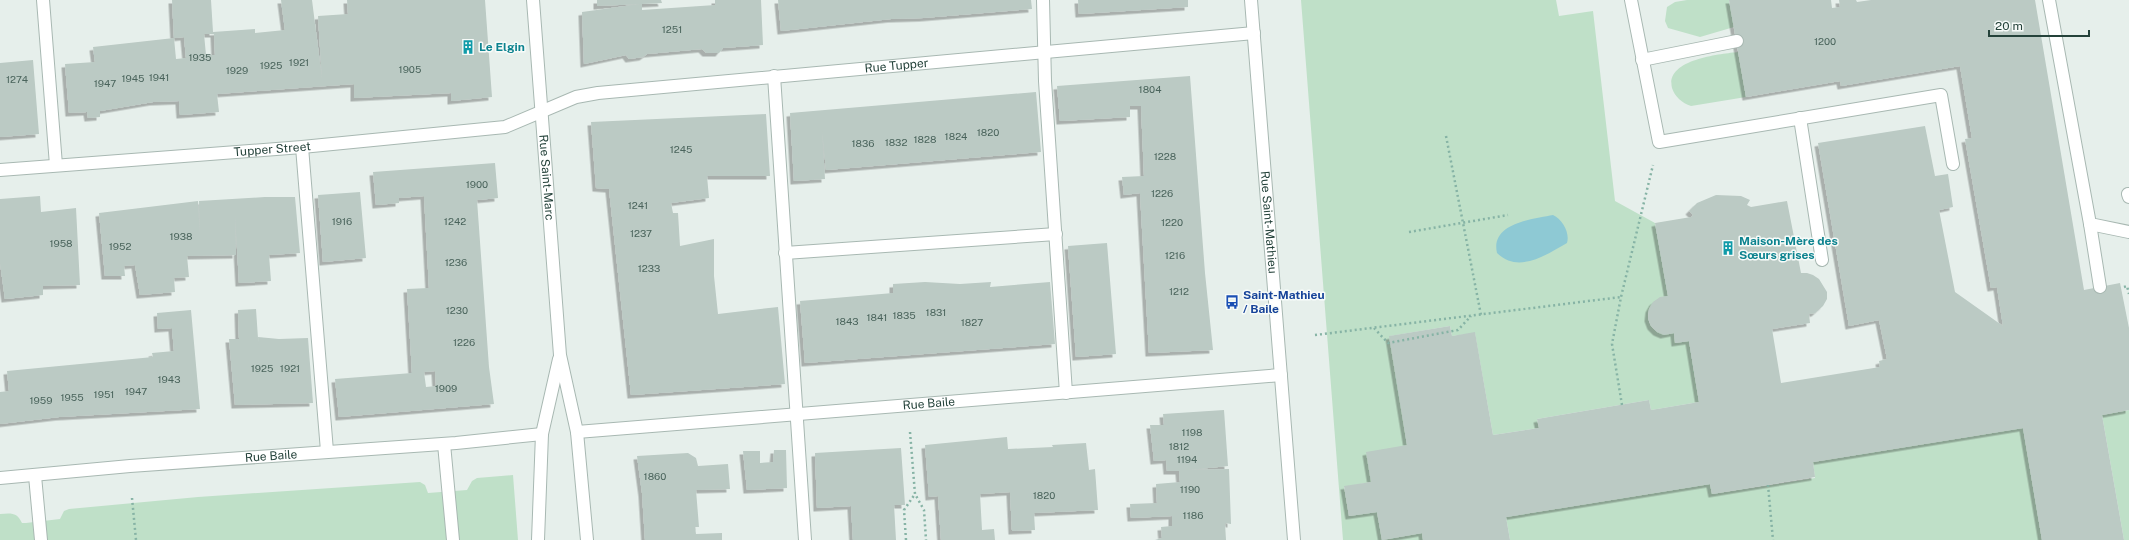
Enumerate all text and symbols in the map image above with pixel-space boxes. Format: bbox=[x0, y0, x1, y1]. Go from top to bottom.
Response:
scale bar bbox=[1989, 12, 2089, 38]
text: 20 m bbox=[1995, 19, 2023, 33]
house number: 1251 bbox=[662, 23, 682, 35]
house number: 1200 bbox=[1814, 35, 1836, 47]
building icon: Le Elgin bbox=[460, 39, 476, 55]
place label: Le Elgin bbox=[479, 40, 525, 54]
house number: 1935 bbox=[189, 51, 211, 63]
house number: 1921 bbox=[289, 56, 309, 68]
street label: Rue Tupper bbox=[864, 56, 929, 76]
house number: 1925 bbox=[260, 59, 282, 71]
house number: 1905 bbox=[399, 63, 421, 75]
house number: 1929 bbox=[226, 64, 248, 76]
house number: 1941 bbox=[149, 71, 169, 83]
house number: 1945 bbox=[122, 72, 144, 84]
house number: 1274 bbox=[6, 73, 28, 85]
house number: 1947 bbox=[94, 77, 116, 89]
house number: 1804 bbox=[1139, 83, 1161, 95]
house number: 1820 bbox=[977, 126, 999, 138]
house number: 1824 bbox=[945, 130, 967, 142]
house number: 1828 bbox=[914, 133, 936, 145]
street label: Rue Saint-Marc bbox=[536, 134, 557, 221]
house number: 1832 bbox=[885, 136, 907, 148]
house number: 1836 bbox=[852, 137, 874, 149]
street label: Tupper Street bbox=[233, 139, 312, 159]
house number: 1245 bbox=[670, 143, 692, 155]
house number: 1228 bbox=[1154, 150, 1176, 162]
street label: Rue Saint-Mathieu bbox=[1258, 170, 1280, 274]
house number: 1900 bbox=[466, 178, 488, 190]
house number: 1226 bbox=[1151, 187, 1173, 199]
house number: 1241 bbox=[628, 199, 648, 211]
house number: 1916 bbox=[332, 215, 352, 227]
house number: 1242 bbox=[444, 215, 466, 227]
house number: 1220 bbox=[1161, 216, 1183, 228]
house number: 1237 bbox=[630, 227, 652, 239]
house number: 1938 bbox=[170, 230, 192, 242]
place label: Maison-Mère des Sœurs grises bbox=[1739, 234, 1838, 262]
house number: 1958 bbox=[49, 237, 73, 249]
house number: 1952 bbox=[109, 240, 131, 252]
building icon: Maison-Mère des Sœurs grises bbox=[1720, 240, 1736, 256]
house number: 1216 bbox=[1165, 249, 1185, 261]
house number: 1236 bbox=[445, 256, 467, 268]
house number: 1233 bbox=[638, 262, 660, 274]
house number: 1212 bbox=[1169, 285, 1189, 297]
place label: Saint-Mathieu / Baile bbox=[1243, 288, 1325, 316]
bus stop icon: Saint-Mathieu / Baile bbox=[1224, 294, 1240, 310]
house number: 1230 bbox=[446, 304, 468, 316]
house number: 1831 bbox=[926, 306, 946, 318]
house number: 1835 bbox=[892, 309, 916, 321]
house number: 1841 bbox=[867, 311, 887, 323]
house number: 1843 bbox=[835, 315, 859, 327]
house number: 1827 bbox=[961, 316, 983, 328]
house number: 1226 bbox=[453, 336, 475, 348]
house number: 1925 bbox=[251, 362, 273, 374]
house number: 1921 bbox=[280, 362, 300, 374]
house number: 1943 bbox=[158, 373, 180, 385]
house number: 1909 bbox=[435, 382, 457, 394]
house number: 1947 bbox=[125, 385, 147, 397]
house number: 1951 bbox=[94, 388, 114, 400]
house number: 1955 bbox=[60, 391, 84, 403]
house number: 1959 bbox=[30, 394, 52, 406]
street label: Rue Baile bbox=[902, 394, 956, 413]
house number: 1198 bbox=[1182, 426, 1202, 438]
house number: 1812 bbox=[1169, 440, 1189, 452]
street label: Rue Baile bbox=[244, 447, 298, 465]
house number: 1194 bbox=[1177, 453, 1197, 465]
house number: 1860 bbox=[644, 470, 666, 482]
house number: 1190 bbox=[1180, 483, 1200, 495]
house number: 1820 bbox=[1033, 489, 1055, 501]
house number: 1186 bbox=[1183, 509, 1203, 521]

